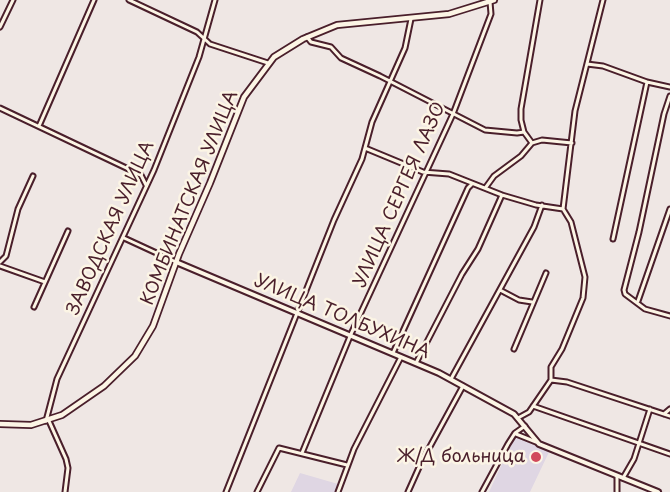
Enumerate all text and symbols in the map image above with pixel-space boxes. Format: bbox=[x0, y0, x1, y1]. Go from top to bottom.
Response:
street label: КОМБИНАТСКАЯ УЛИЦА bbox=[137, 88, 243, 308]
street label: УЛИЦА СЕРГЕЯ ЛАЗО bbox=[349, 99, 451, 291]
street label: ЗАВОДСКАЯ УЛИЦА bbox=[63, 138, 159, 318]
street label: УЛИЦА ТОЛБУХИНА bbox=[251, 270, 433, 364]
place label: Ж/Д больница bbox=[397, 446, 525, 468]
marker: Ж/Д больница bbox=[529, 450, 543, 464]

